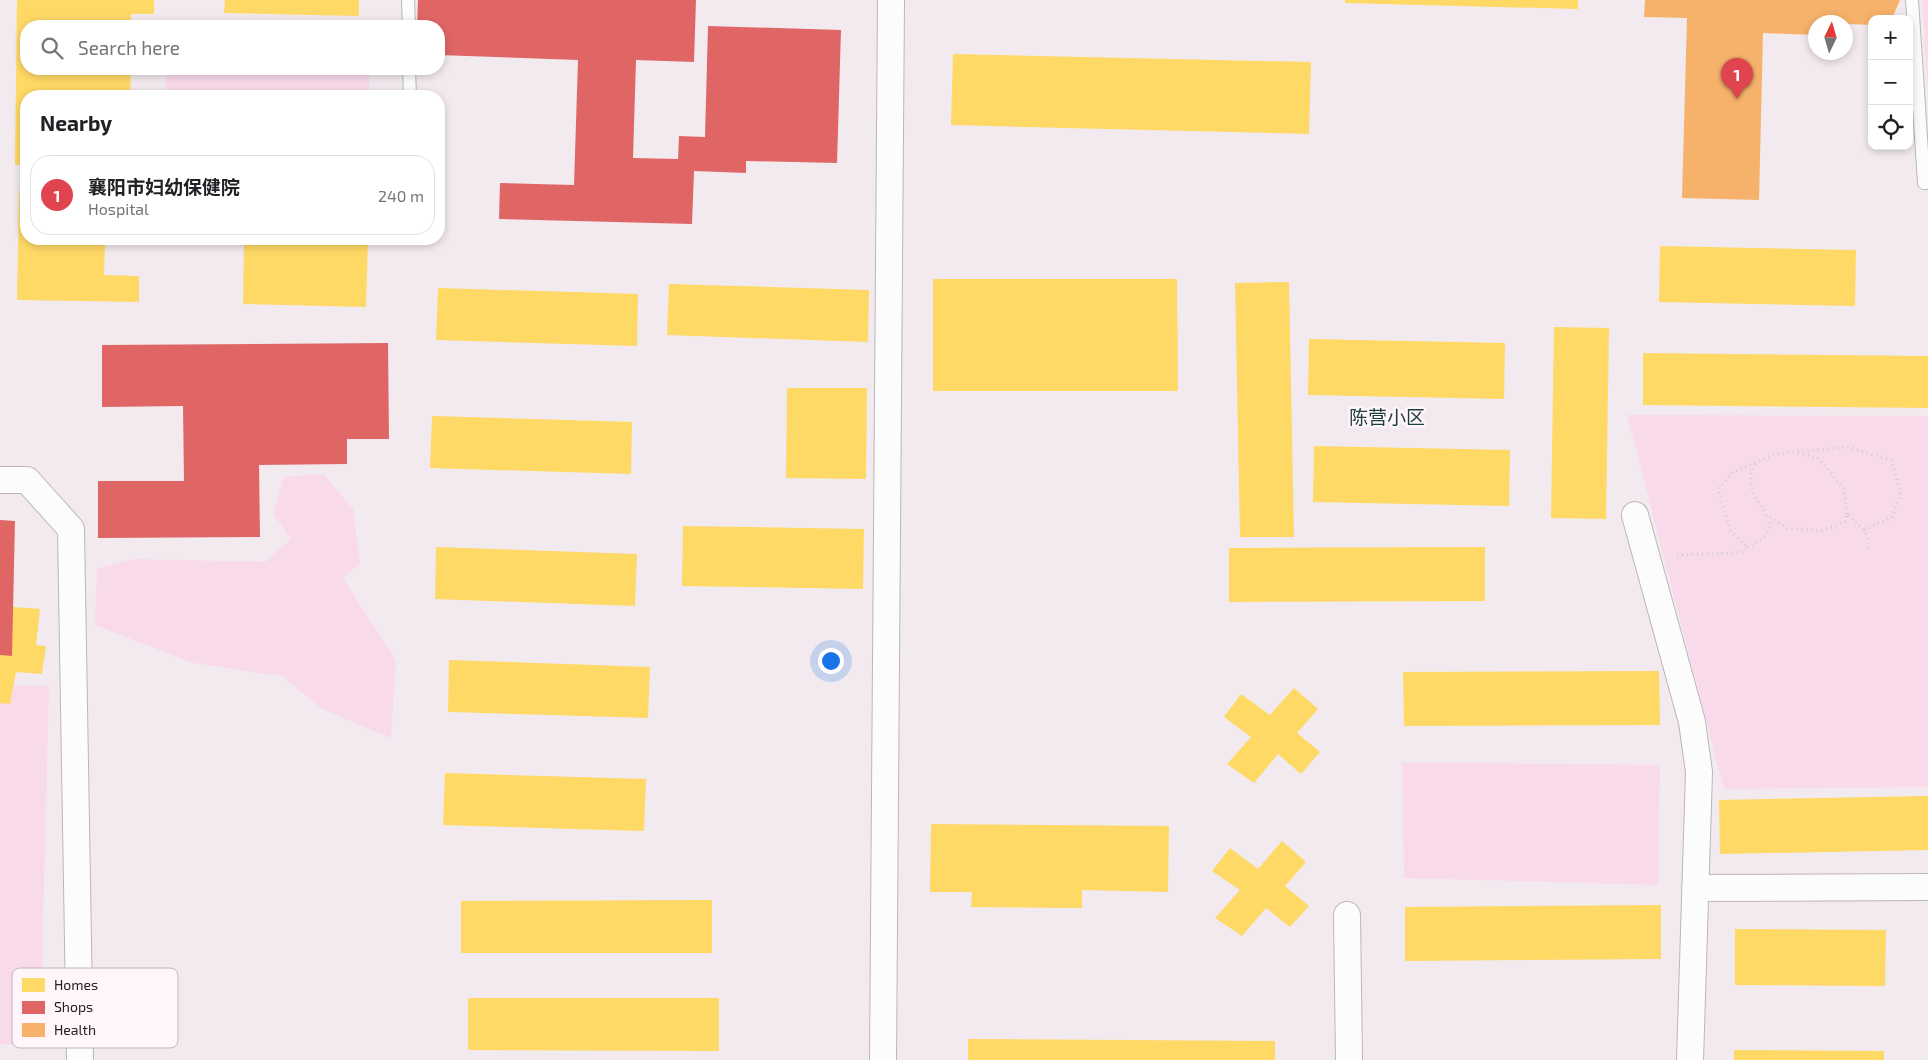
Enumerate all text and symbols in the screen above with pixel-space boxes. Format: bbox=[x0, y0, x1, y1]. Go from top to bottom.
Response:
north arrow bbox=[1808, 15, 1853, 60]
map controls bbox=[1868, 15, 1913, 150]
button: + bbox=[1868, 15, 1913, 60]
search box bbox=[20, 20, 445, 75]
icon: search bbox=[38, 34, 66, 62]
text: Search here bbox=[78, 36, 180, 59]
pin: 1 bbox=[1721, 58, 1753, 99]
button: − bbox=[1868, 60, 1913, 105]
button: locate bbox=[1868, 105, 1913, 150]
text: Nearby bbox=[40, 110, 112, 135]
text: 襄阳市妇幼保健院 bbox=[88, 175, 240, 198]
text: 1 bbox=[54, 186, 60, 205]
text: 240 m bbox=[378, 186, 424, 205]
text: Hospital bbox=[88, 199, 149, 218]
district label: 陈营小区 bbox=[1349, 405, 1425, 428]
your location bbox=[818, 648, 844, 674]
legend bbox=[12, 968, 178, 1048]
text: Homes bbox=[54, 976, 98, 993]
text: Shops bbox=[54, 998, 93, 1015]
text: Health bbox=[54, 1021, 96, 1038]

